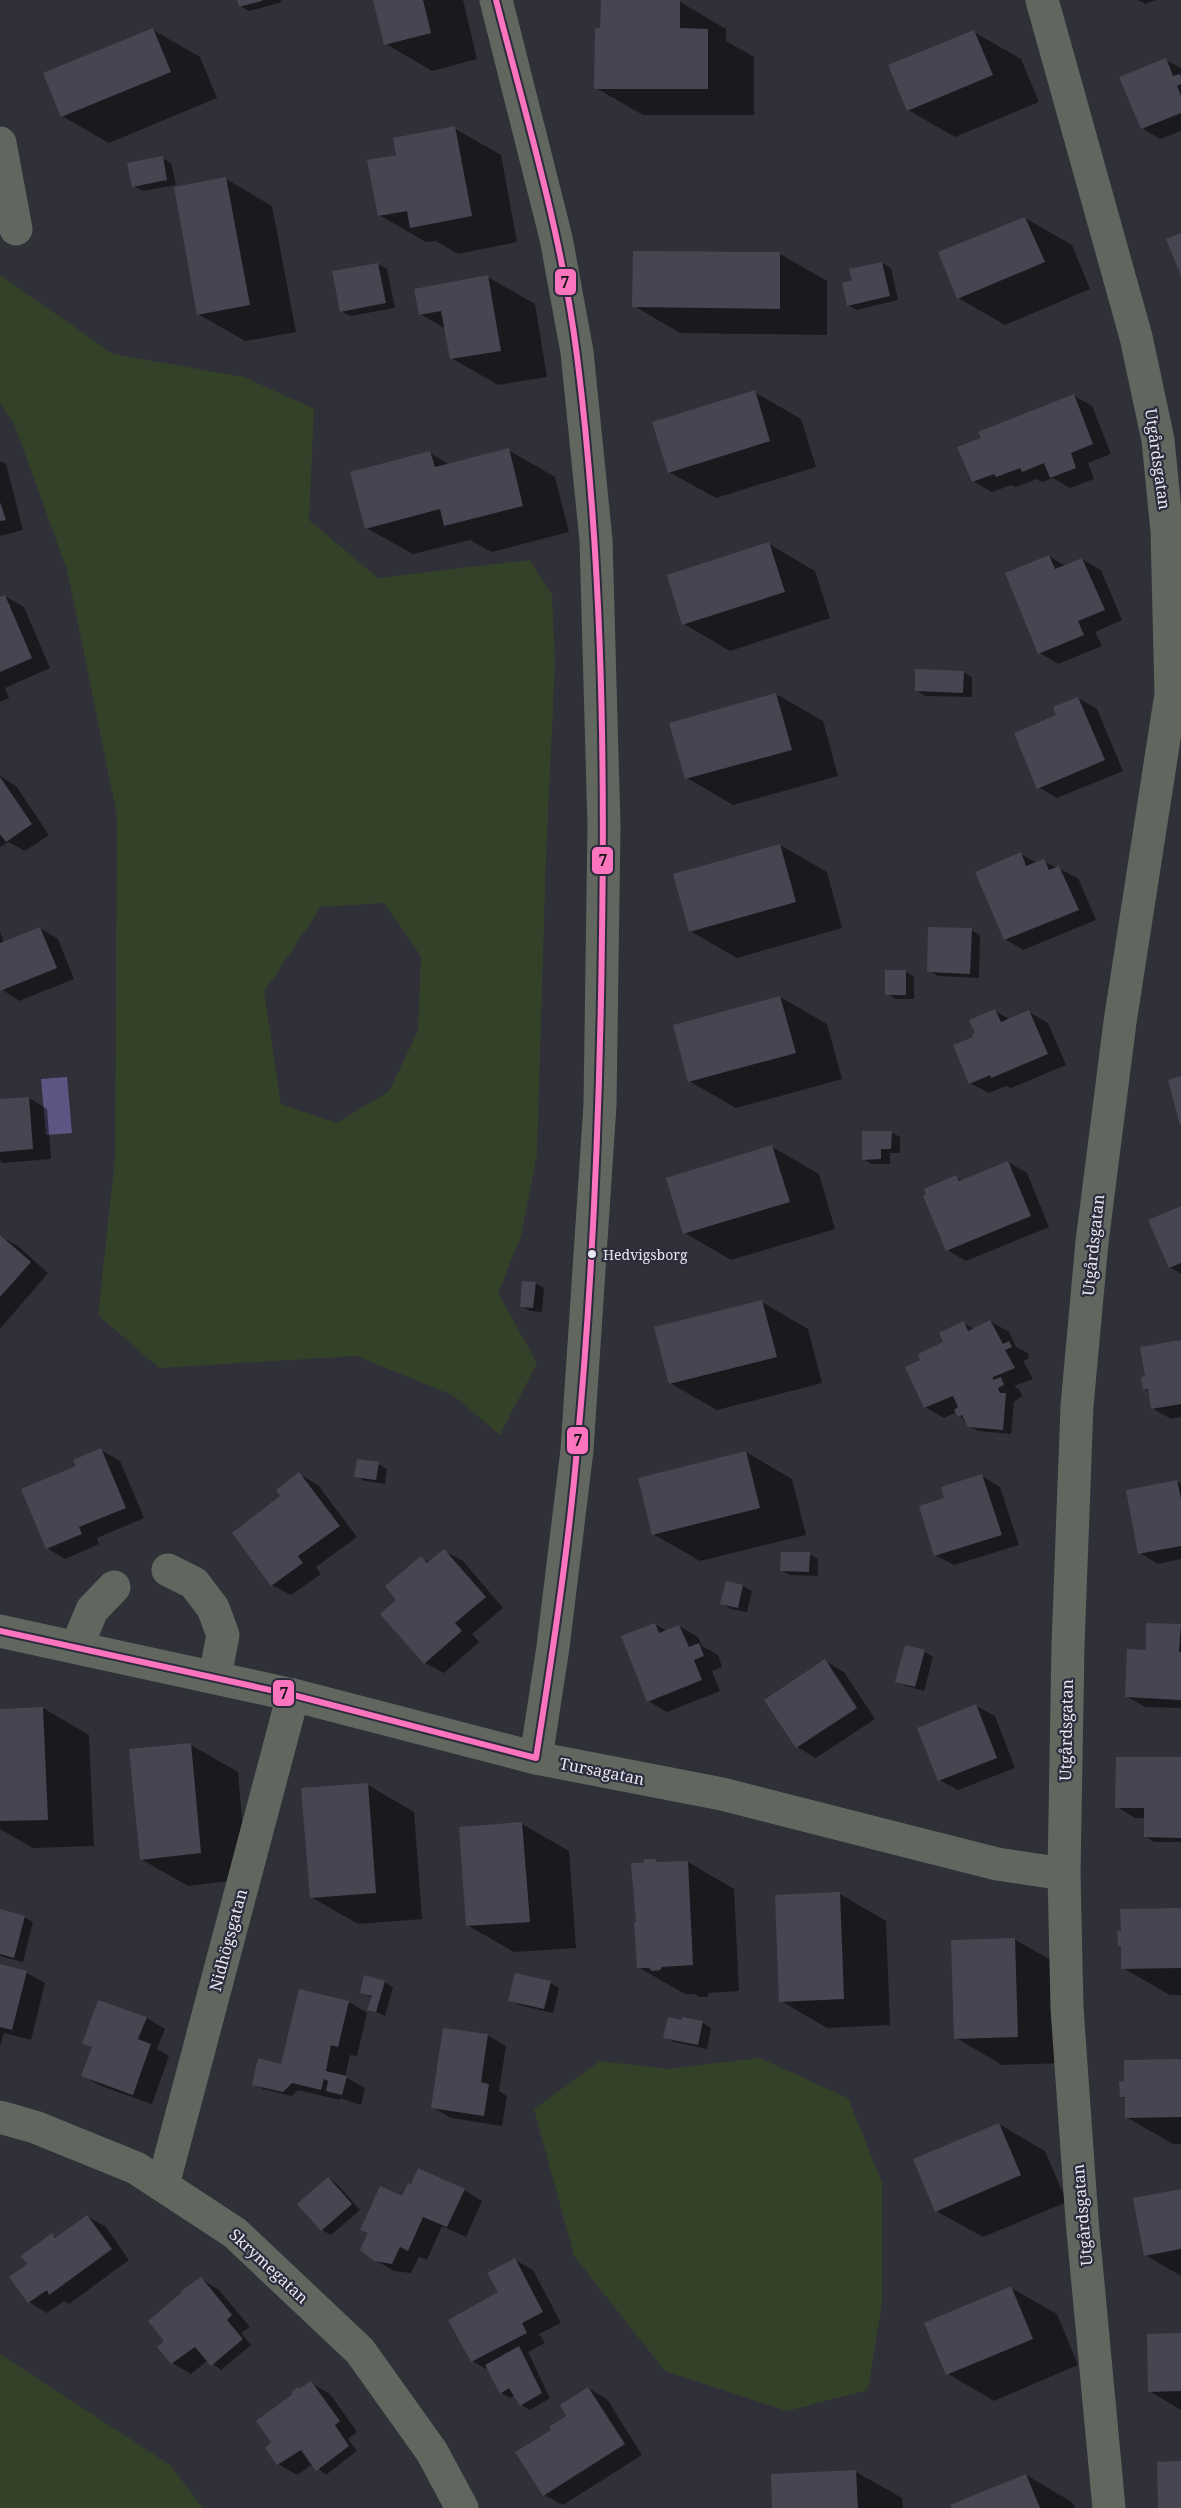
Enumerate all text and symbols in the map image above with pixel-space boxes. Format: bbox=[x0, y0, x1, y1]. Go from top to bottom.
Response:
line badge: 7 bbox=[554, 268, 577, 296]
text: 7 bbox=[560, 271, 570, 293]
street label: Utgårdsgatan bbox=[1140, 407, 1176, 511]
line badge: 7 bbox=[591, 846, 614, 875]
text: 7 bbox=[598, 849, 608, 871]
street label: Utgårdsgatan bbox=[1077, 1193, 1109, 1297]
place label: Hedvigsborg bbox=[603, 1245, 688, 1264]
marker: Hedvigsborg bbox=[586, 1248, 598, 1260]
line badge: 7 bbox=[566, 1426, 589, 1455]
text: 7 bbox=[573, 1429, 583, 1451]
line badge: 7 bbox=[272, 1679, 295, 1707]
street label: Utgårdsgatan bbox=[1054, 1679, 1078, 1781]
text: 7 bbox=[279, 1682, 289, 1704]
street label: Tursagatan bbox=[558, 1752, 646, 1790]
street label: Nidhögsgatan bbox=[204, 1886, 252, 1994]
street label: Utgårdsgatan bbox=[1067, 2163, 1097, 2267]
street label: Skrymegatan bbox=[225, 2224, 313, 2308]

